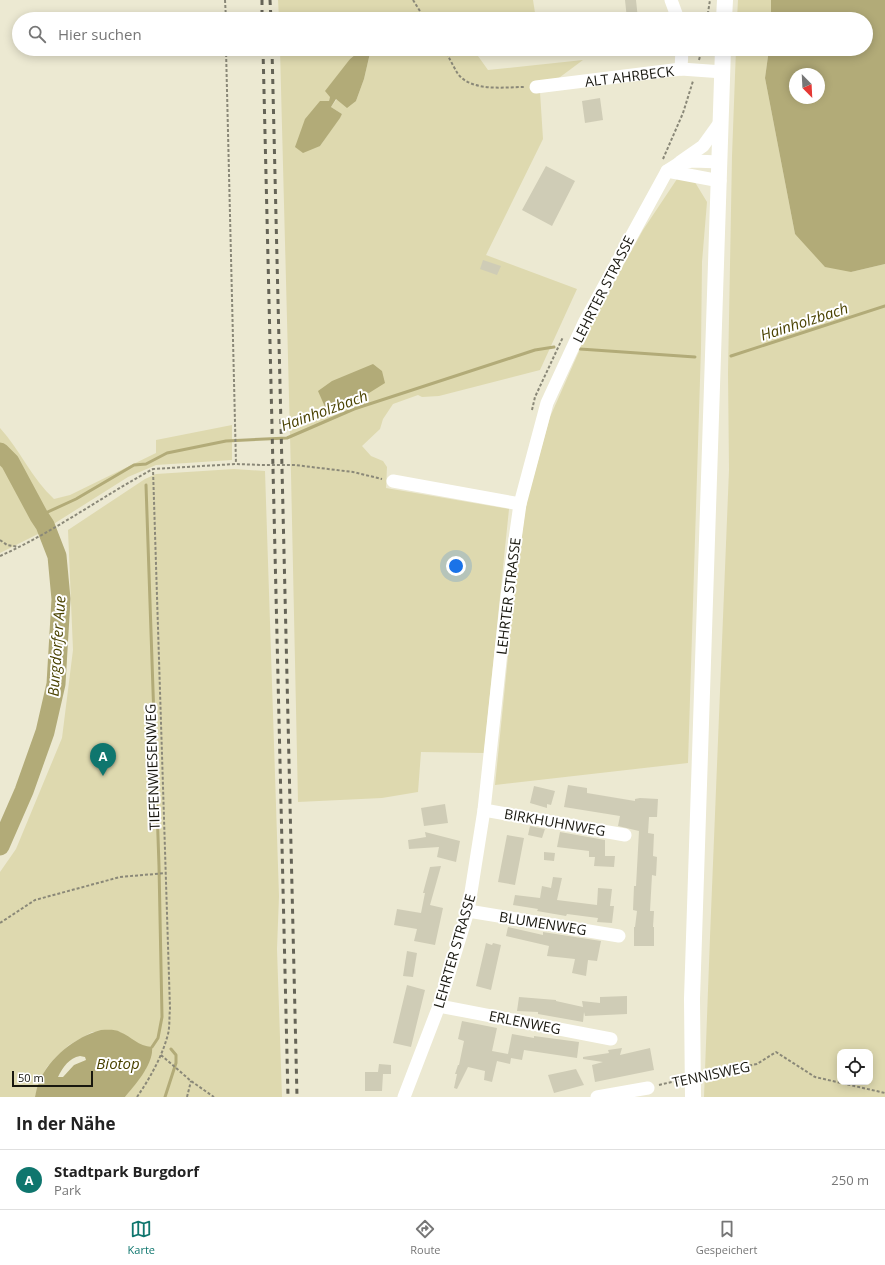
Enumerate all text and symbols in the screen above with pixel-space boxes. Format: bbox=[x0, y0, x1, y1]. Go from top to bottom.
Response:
search box bbox=[12, 12, 873, 56]
icon: search bbox=[26, 23, 48, 45]
text: Hier suchen bbox=[58, 24, 142, 44]
street label: ALT AHRBECK bbox=[584, 60, 675, 90]
north arrow bbox=[789, 68, 825, 104]
street label: LEHRTER STRASSE bbox=[568, 232, 638, 346]
water label: Hainholzbach bbox=[758, 297, 850, 345]
water label: Hainholzbach bbox=[278, 385, 370, 435]
street label: LEHRTER STRASSE bbox=[491, 536, 525, 656]
your location bbox=[446, 556, 466, 576]
water label: Burgdorfer Aue bbox=[43, 594, 70, 697]
street label: TIEFENWIESENWEG bbox=[140, 703, 164, 831]
pin: A bbox=[90, 743, 116, 776]
street label: BIRKHUHNWEG bbox=[503, 804, 607, 840]
street label: LEHRTER STRASSE bbox=[429, 892, 479, 1010]
street label: BLUMENWEG bbox=[498, 907, 588, 939]
street label: ERLENWEG bbox=[487, 1006, 563, 1038]
map controls bbox=[837, 1049, 873, 1085]
button: locate bbox=[837, 1049, 873, 1085]
water label: Biotop bbox=[96, 1053, 140, 1073]
street label: TENNISWEG bbox=[670, 1056, 752, 1092]
scale bar bbox=[12, 1069, 93, 1088]
text: 50 m bbox=[18, 1070, 44, 1085]
text: In der Nähe bbox=[16, 1112, 115, 1135]
text: Stadtpark Burgdorf bbox=[54, 1161, 199, 1181]
text: A bbox=[25, 1171, 33, 1189]
text: 250 m bbox=[831, 1171, 869, 1189]
text: Park bbox=[54, 1181, 81, 1199]
tab: Karte bbox=[128, 1218, 155, 1257]
tab: Route bbox=[410, 1218, 440, 1257]
tab: Gespeichert bbox=[696, 1218, 757, 1257]

